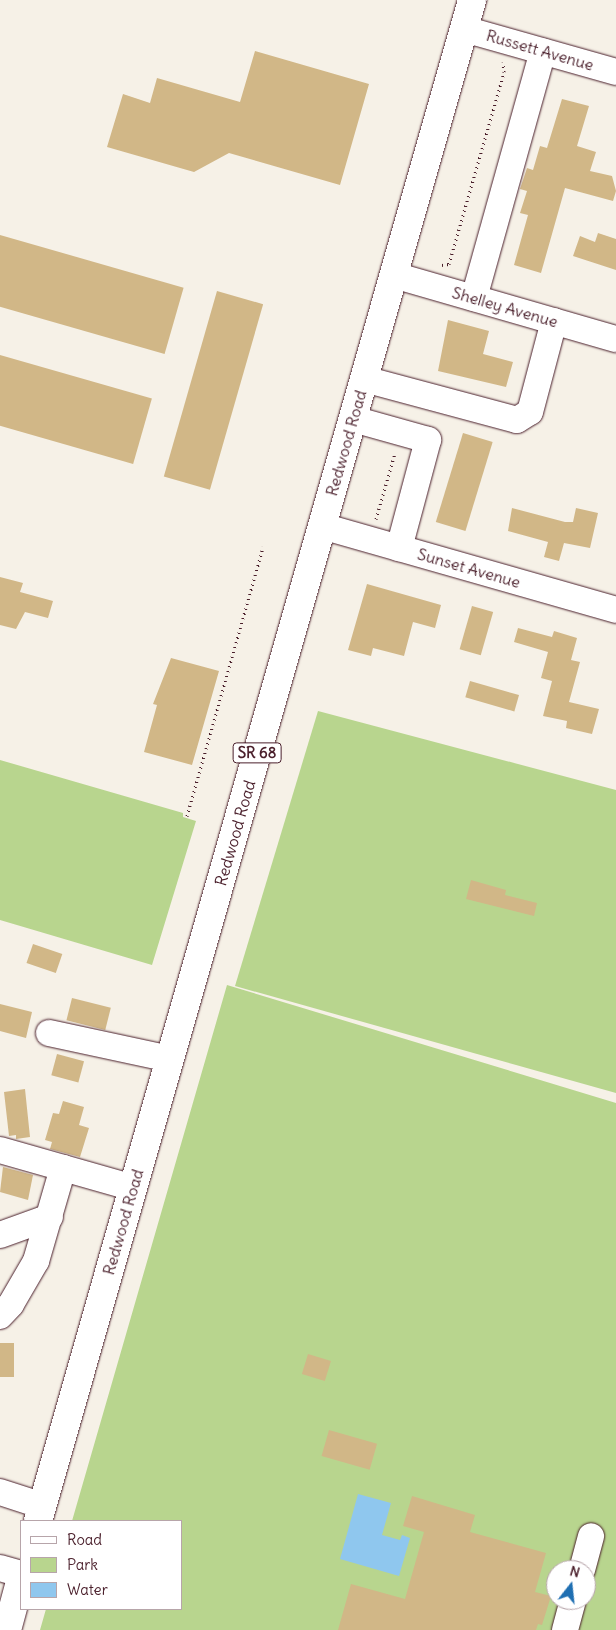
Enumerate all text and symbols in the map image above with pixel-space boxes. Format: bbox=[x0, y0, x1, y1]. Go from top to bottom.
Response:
street label: Russett Avenue bbox=[484, 25, 596, 75]
street label: Shelley Avenue bbox=[450, 283, 560, 331]
street label: Redwood Road bbox=[322, 388, 370, 498]
street label: Sunset Avenue bbox=[415, 544, 523, 592]
road number: SR 68 bbox=[232, 740, 282, 766]
street label: Redwood Road bbox=[211, 778, 259, 888]
street label: Redwood Road bbox=[99, 1167, 147, 1277]
legend bbox=[20, 1520, 182, 1610]
text: Road bbox=[67, 1530, 102, 1549]
text: Park bbox=[67, 1555, 98, 1574]
north arrow bbox=[546, 1560, 596, 1610]
text: N bbox=[568, 1562, 582, 1582]
text: Water bbox=[67, 1580, 108, 1599]

